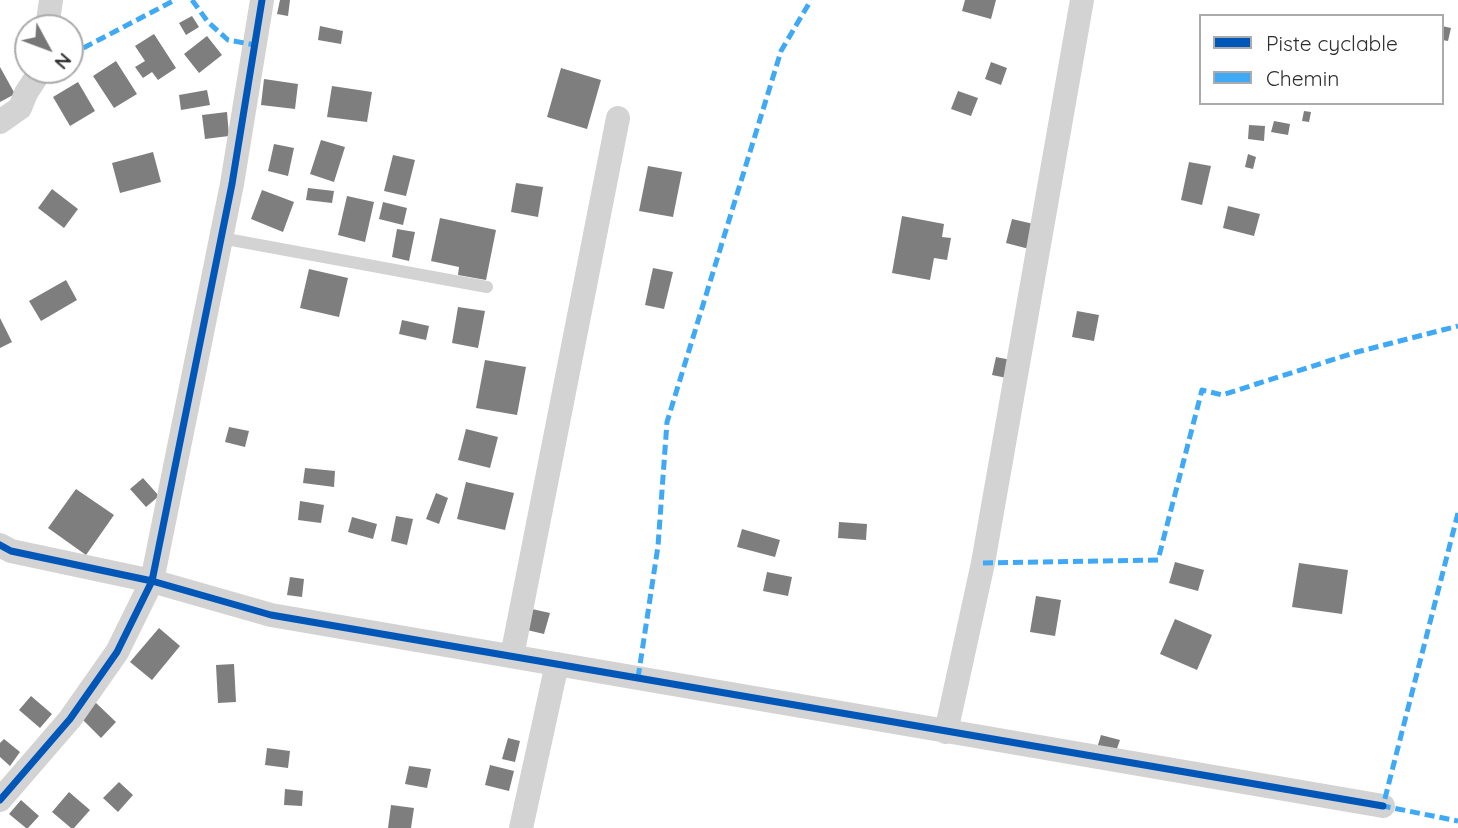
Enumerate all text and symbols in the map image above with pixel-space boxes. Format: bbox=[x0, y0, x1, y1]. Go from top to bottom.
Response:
north arrow bbox=[14, 14, 84, 84]
legend bbox=[1199, 14, 1444, 105]
text: Piste cyclable bbox=[1266, 30, 1398, 56]
text: N bbox=[50, 48, 77, 75]
text: Chemin bbox=[1266, 65, 1339, 91]

